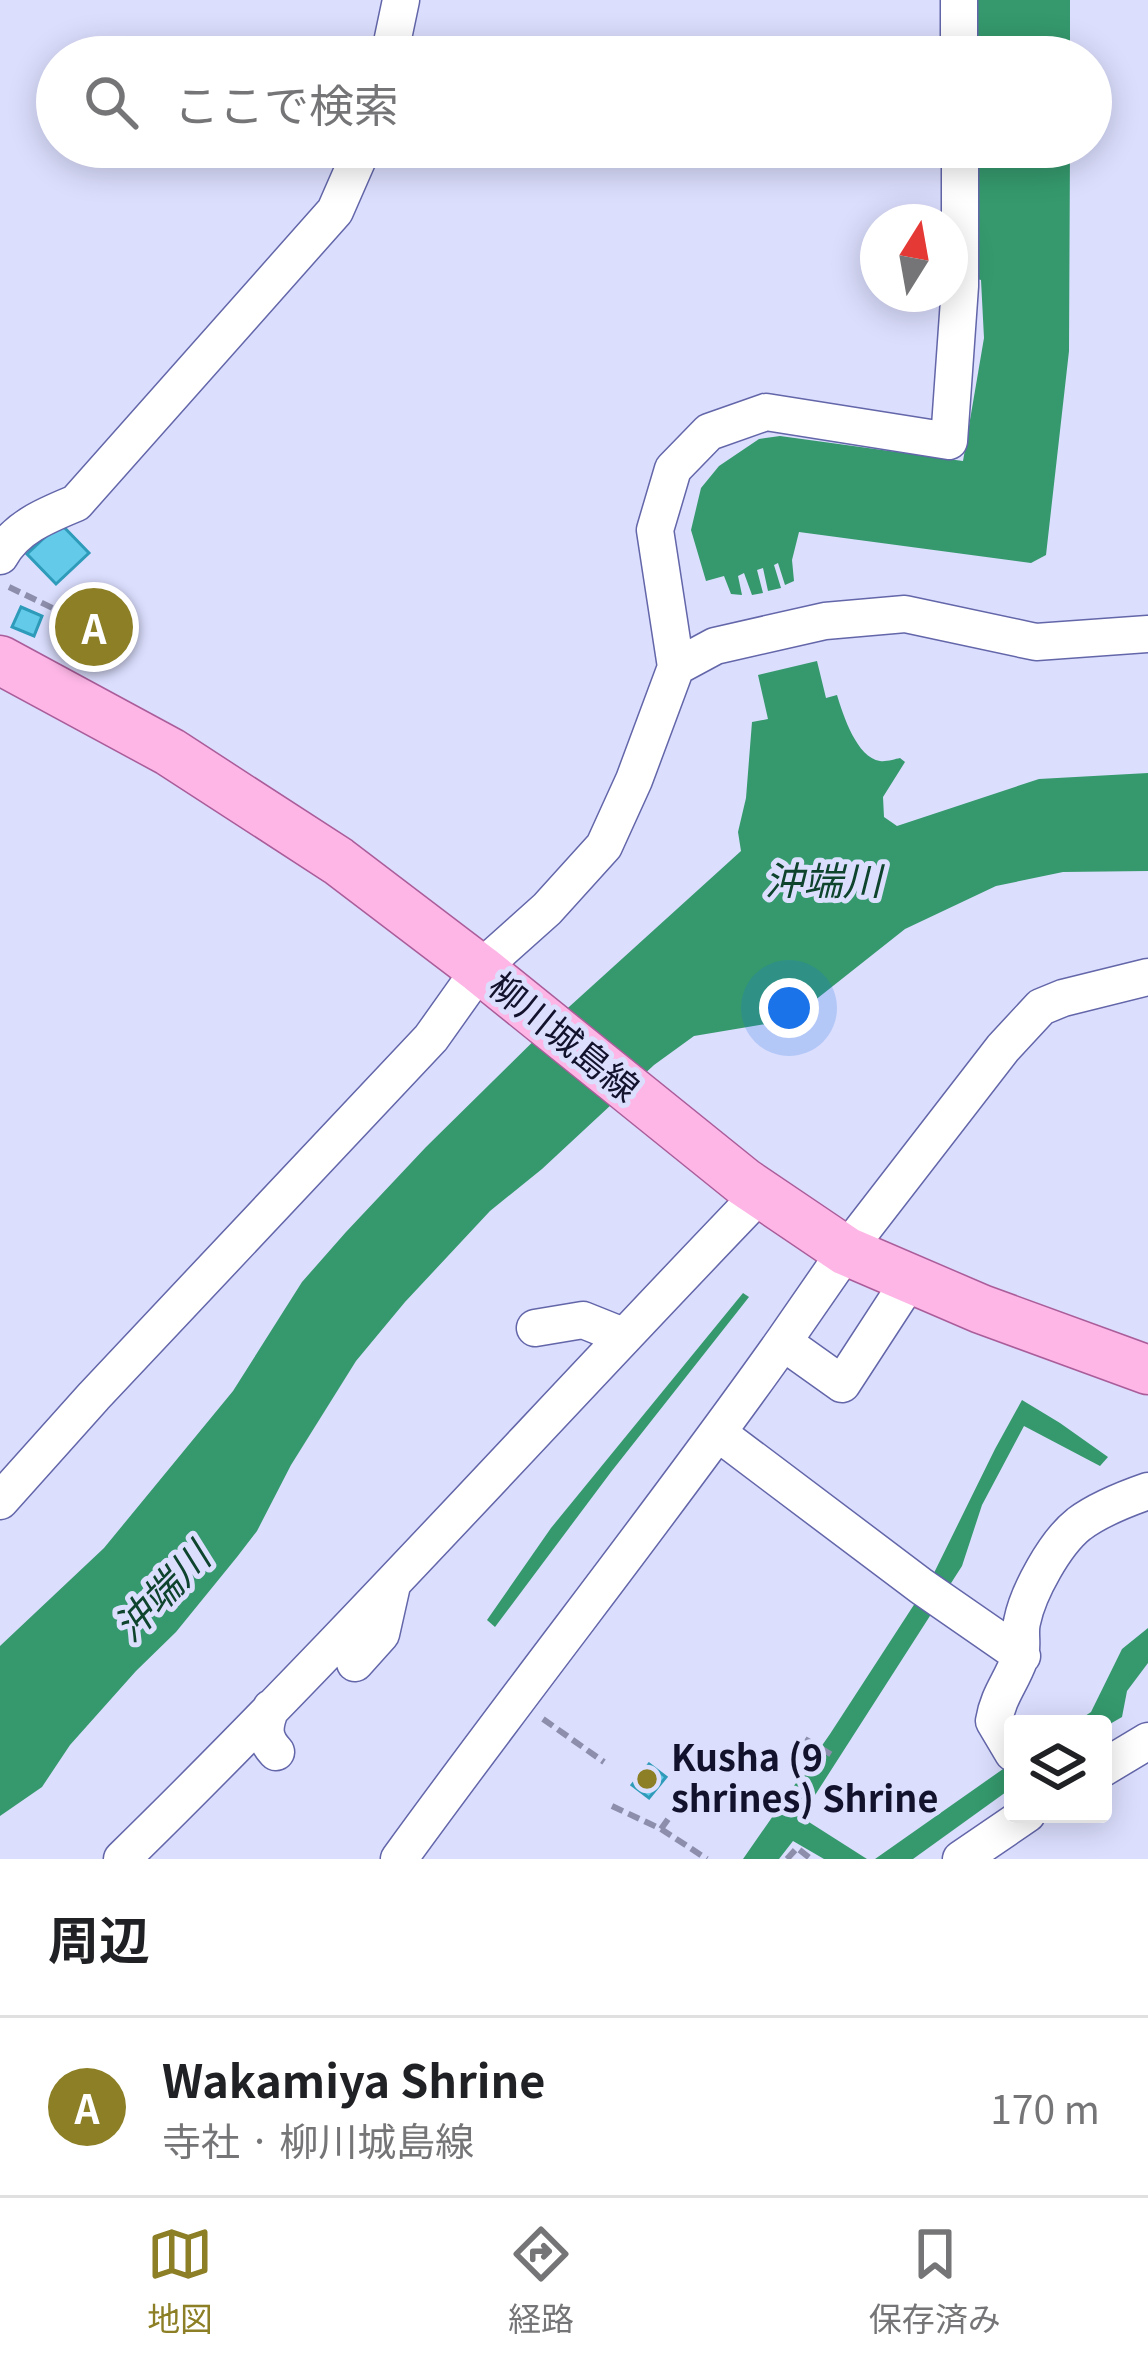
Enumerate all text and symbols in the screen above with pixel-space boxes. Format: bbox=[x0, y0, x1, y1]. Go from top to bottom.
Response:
search box bbox=[36, 36, 1112, 168]
icon: search bbox=[78, 69, 144, 135]
text: ここで検索 bbox=[174, 70, 399, 135]
north arrow bbox=[860, 204, 968, 312]
pin: A bbox=[55, 582, 133, 672]
water label: 沖端川 bbox=[764, 850, 885, 906]
street label: 柳川城島線 bbox=[480, 958, 652, 1112]
your location bbox=[759, 978, 819, 1038]
water label: 沖端川 bbox=[99, 1526, 223, 1651]
map controls bbox=[1004, 1715, 1112, 1823]
button: layers bbox=[1004, 1715, 1112, 1823]
place label: Kusha (9 shrines) Shrine bbox=[671, 1729, 938, 1822]
marker: Kusha (9 shrines) Shrine bbox=[634, 1766, 660, 1792]
text: 周辺 bbox=[48, 1900, 150, 1974]
text: Wakamiya Shrine bbox=[162, 2046, 546, 2111]
text: A bbox=[75, 2079, 100, 2135]
text: 170 m bbox=[990, 2079, 1100, 2135]
text: 寺社 · 柳川城島線 bbox=[162, 2111, 474, 2167]
tab: 地図 bbox=[147, 2221, 213, 2341]
tab: 経路 bbox=[508, 2221, 574, 2341]
tab: 保存済み bbox=[869, 2221, 1001, 2341]

